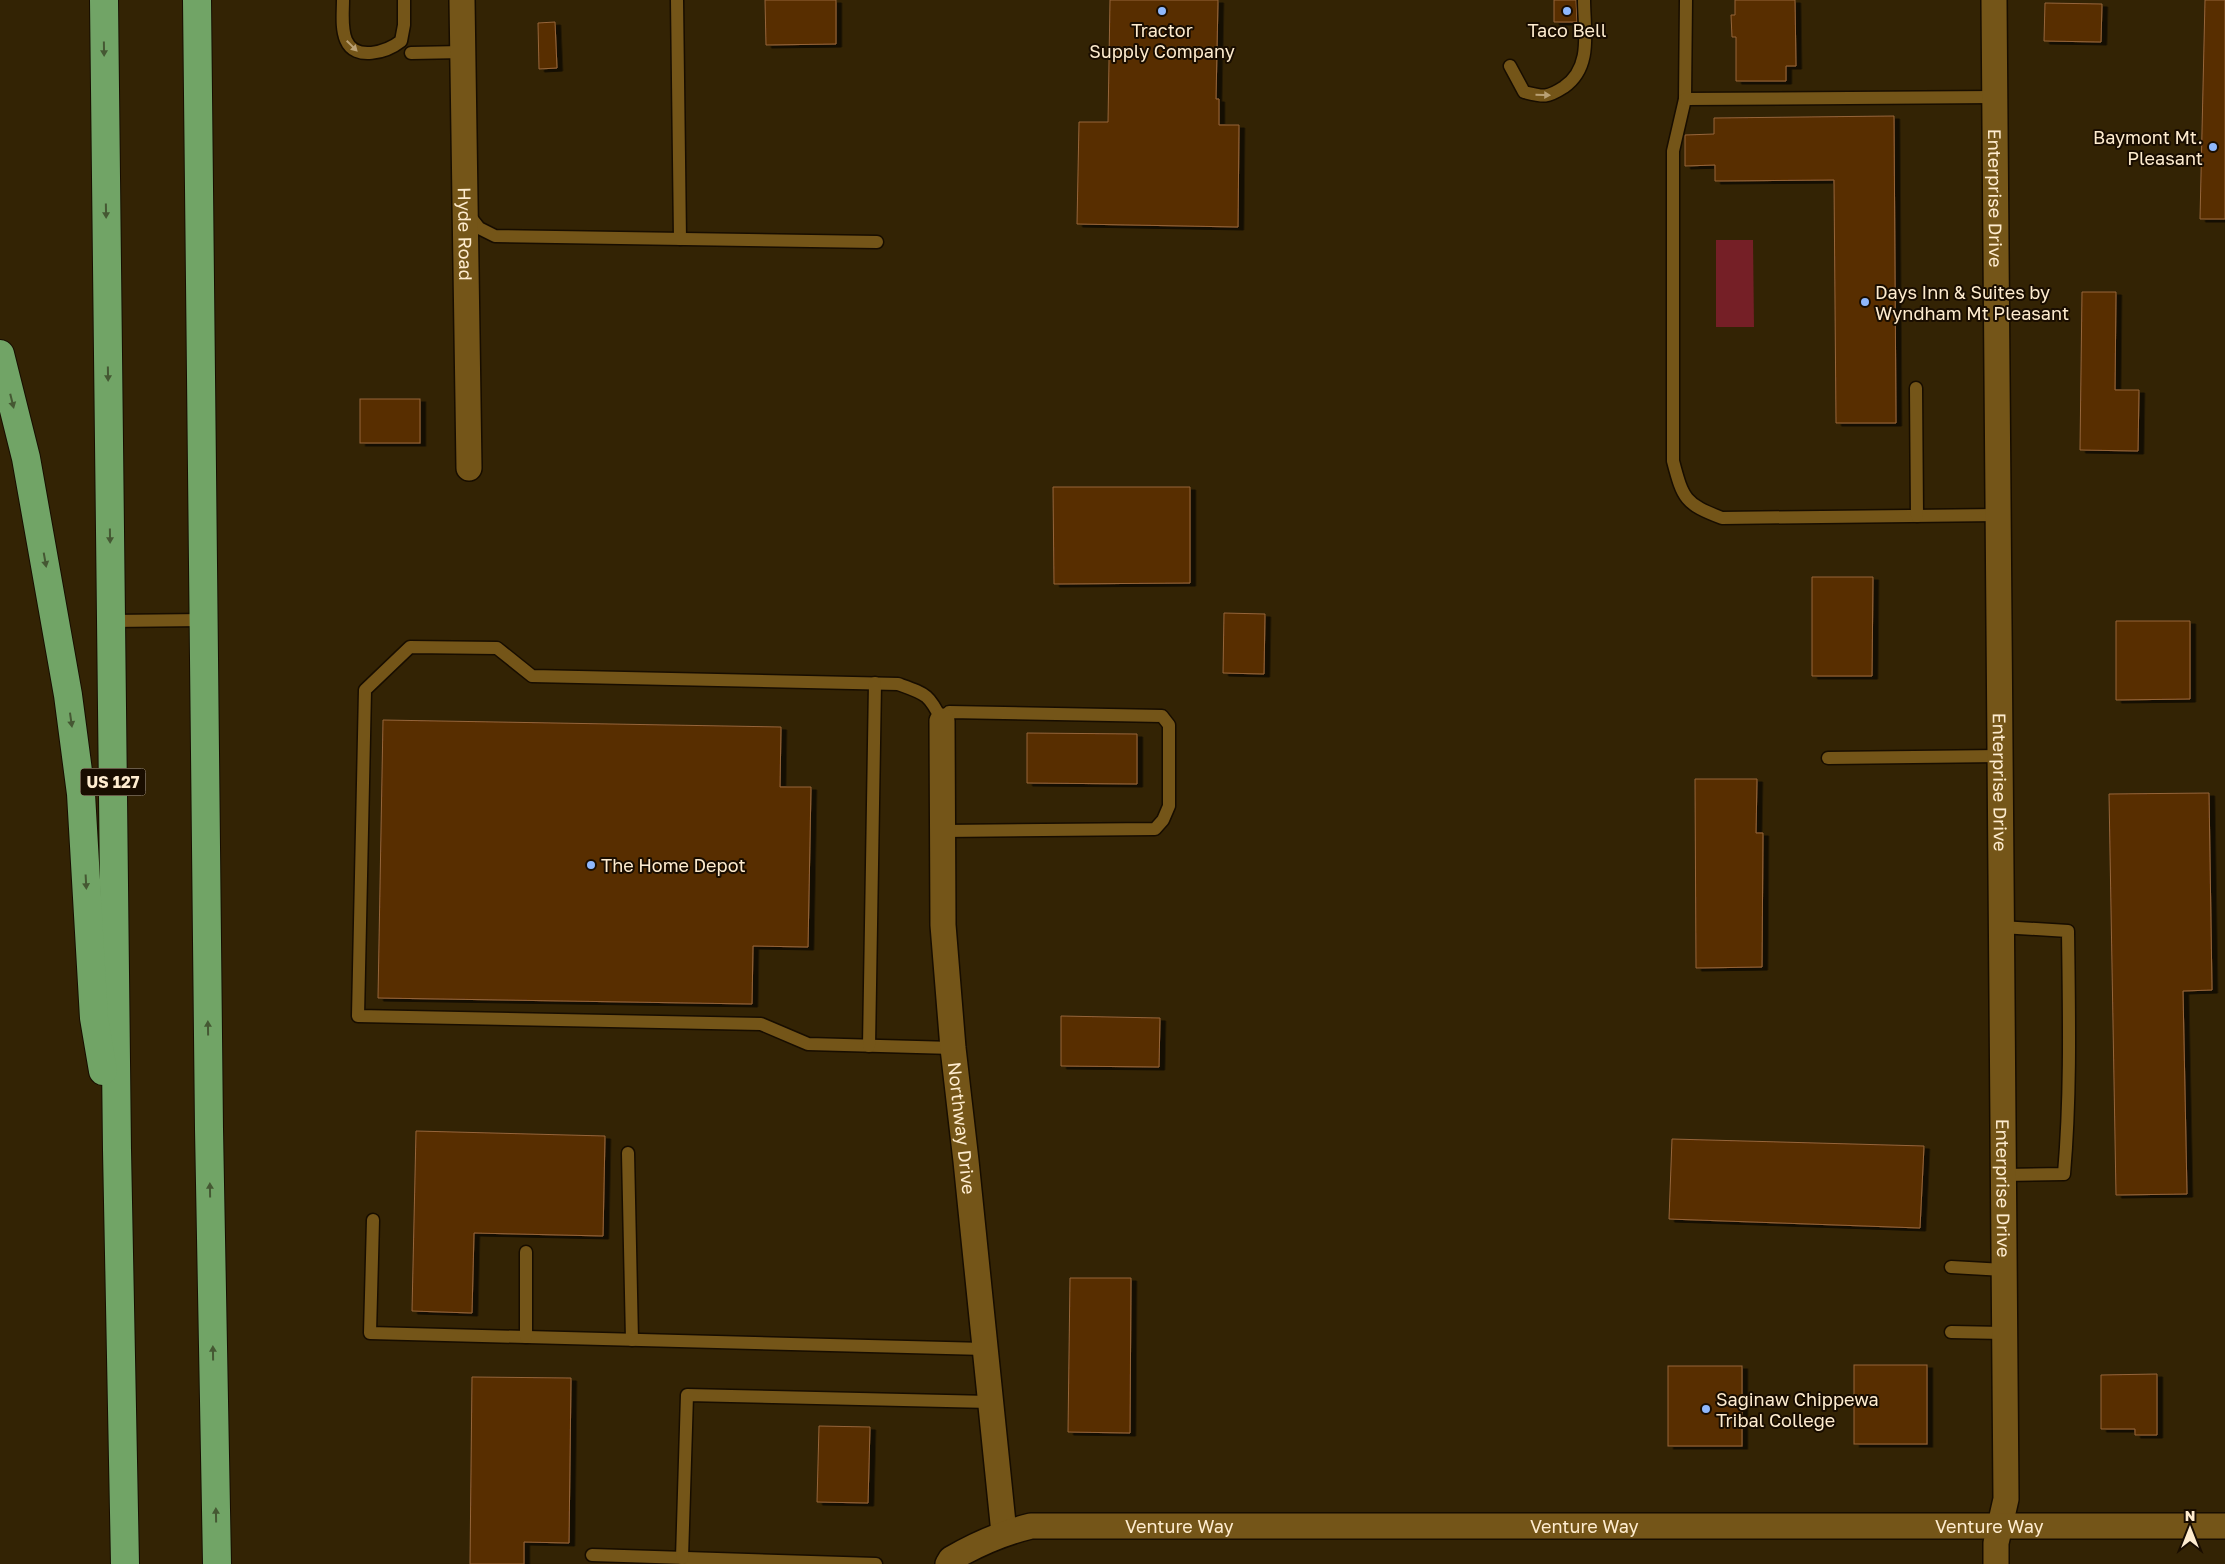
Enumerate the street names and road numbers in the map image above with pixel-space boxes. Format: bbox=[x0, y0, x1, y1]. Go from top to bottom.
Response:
street label: Enterprise Drive bbox=[1984, 129, 2007, 267]
street label: Hyde Road bbox=[454, 187, 477, 281]
street label: Enterprise Drive bbox=[1989, 713, 2012, 851]
road number: US 127 bbox=[80, 769, 146, 796]
street label: Northway Drive bbox=[944, 1061, 980, 1195]
street label: Enterprise Drive bbox=[1992, 1119, 2015, 1257]
street label: Venture Way bbox=[1125, 1515, 1234, 1537]
street label: Venture Way bbox=[1530, 1515, 1639, 1537]
street label: Venture Way bbox=[1935, 1515, 2044, 1537]

